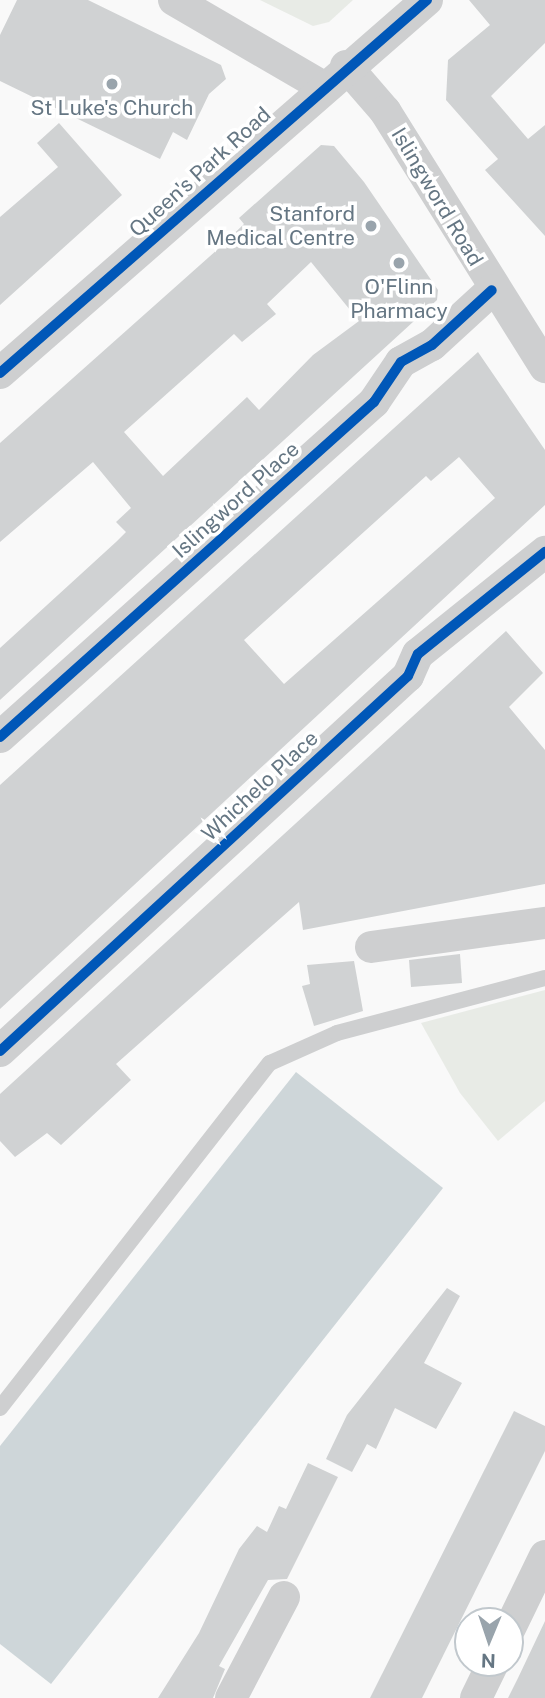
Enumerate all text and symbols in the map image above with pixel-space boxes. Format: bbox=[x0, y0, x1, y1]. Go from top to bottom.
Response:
marker: St Luke's Church bbox=[104, 76, 120, 92]
place label: St Luke's Church bbox=[31, 95, 193, 121]
street label: Queen's Park Road bbox=[124, 102, 276, 242]
street label: Islingword Road bbox=[386, 123, 488, 271]
place label: Stanford Medical Centre bbox=[206, 201, 355, 251]
marker: Stanford Medical Centre bbox=[361, 216, 381, 236]
marker: O'Flinn Pharmacy bbox=[391, 255, 407, 271]
place label: O'Flinn Pharmacy bbox=[350, 274, 448, 324]
street label: Islingword Place bbox=[168, 437, 304, 563]
street label: Whichelo Place bbox=[197, 726, 323, 846]
north arrow bbox=[454, 1607, 524, 1677]
text: N bbox=[481, 1650, 496, 1672]

